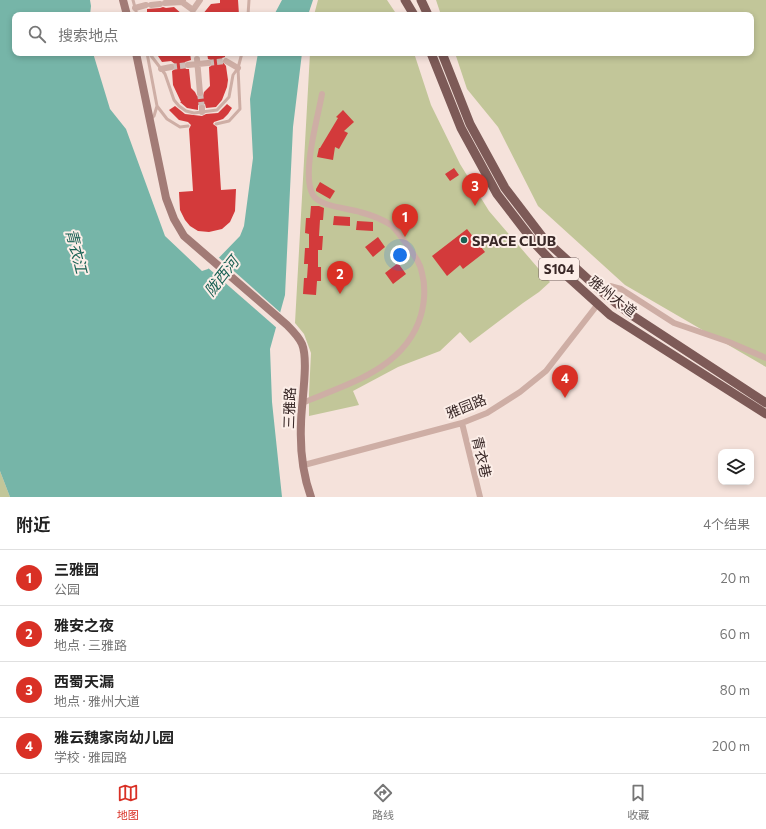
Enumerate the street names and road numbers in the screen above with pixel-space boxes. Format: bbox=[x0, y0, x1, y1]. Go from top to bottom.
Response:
road number: S104 bbox=[539, 258, 579, 280]
street label: 雅州大道 bbox=[586, 272, 640, 320]
street label: 三雅路 bbox=[280, 387, 298, 429]
street label: 雅园路 bbox=[443, 390, 489, 422]
street label: 青衣巷 bbox=[469, 435, 495, 479]

